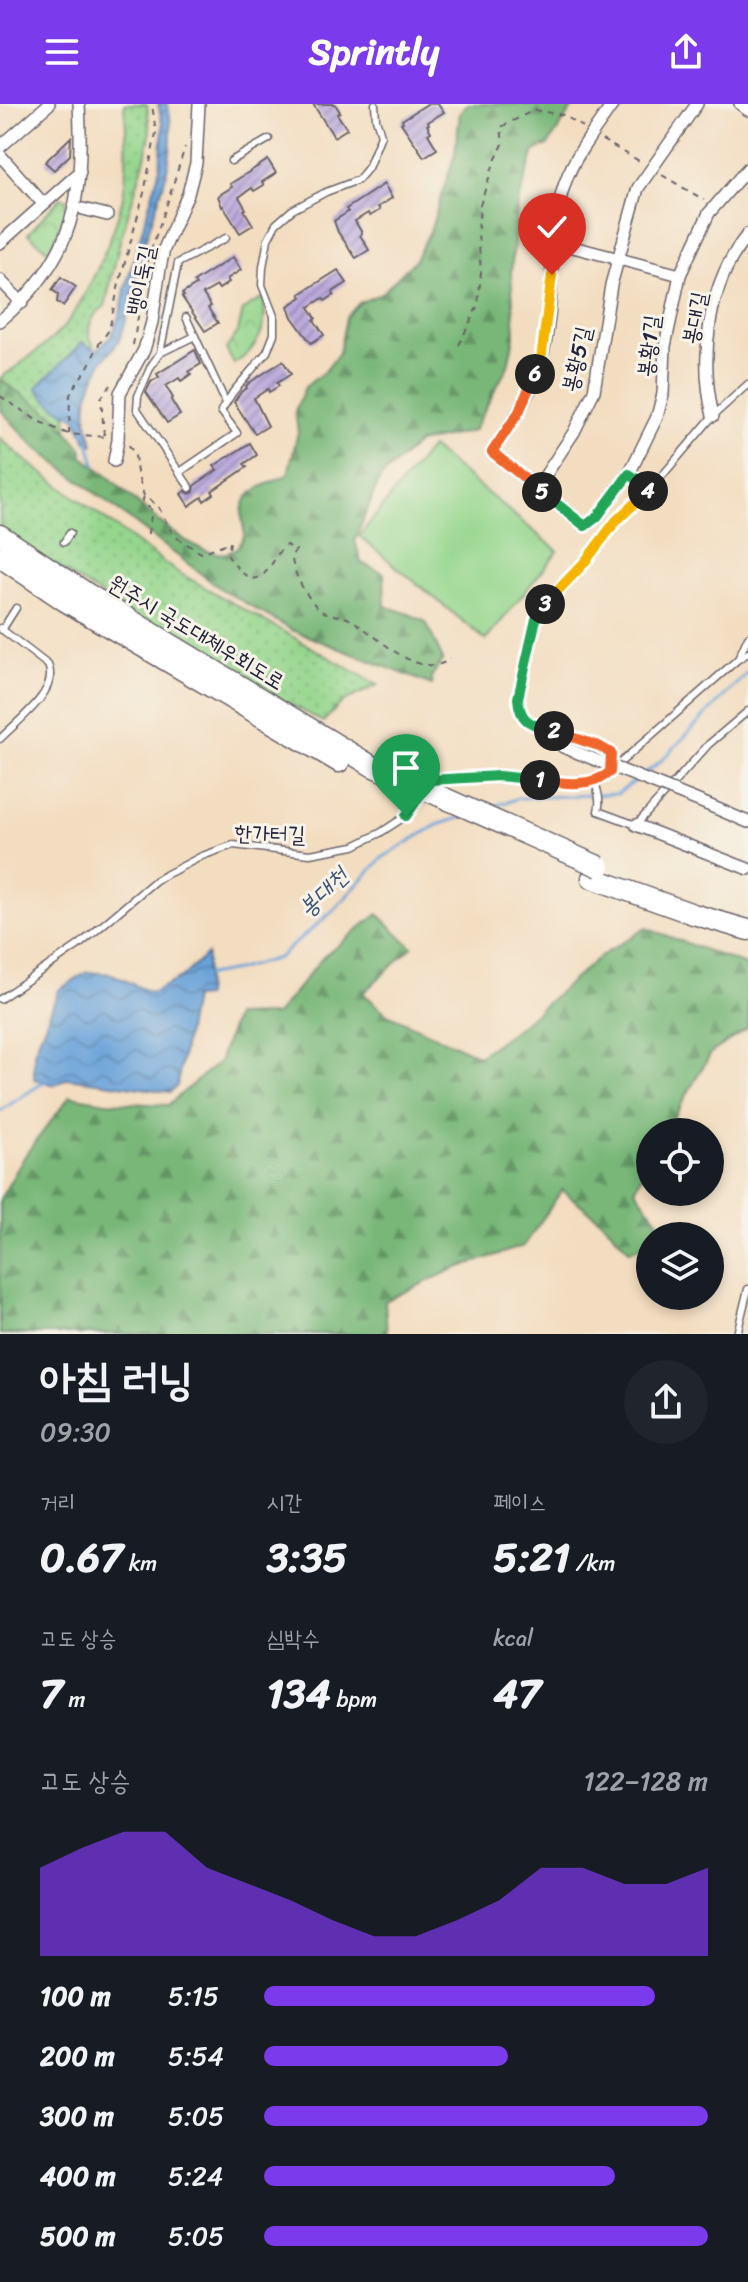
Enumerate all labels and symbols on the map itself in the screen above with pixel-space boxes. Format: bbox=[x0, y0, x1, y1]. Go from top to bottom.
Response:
pin bbox=[518, 193, 586, 275]
street label: 뱅이둑길 bbox=[115, 241, 166, 319]
street label: 봉대길 bbox=[670, 288, 719, 348]
street label: 봉황1길 bbox=[625, 312, 672, 379]
street label: 봉황5길 bbox=[550, 322, 603, 396]
pin: 6 bbox=[515, 354, 555, 394]
pin: 4 bbox=[628, 471, 668, 511]
pin: 5 bbox=[522, 472, 562, 512]
street label: 원주시 국도대체우회도로 bbox=[101, 564, 293, 701]
pin: 3 bbox=[525, 584, 565, 624]
pin: 2 bbox=[534, 711, 574, 751]
pin bbox=[372, 734, 440, 816]
pin: 1 bbox=[520, 760, 560, 800]
street label: 한가터길 bbox=[234, 813, 306, 854]
water label: 봉대천 bbox=[288, 855, 360, 927]

